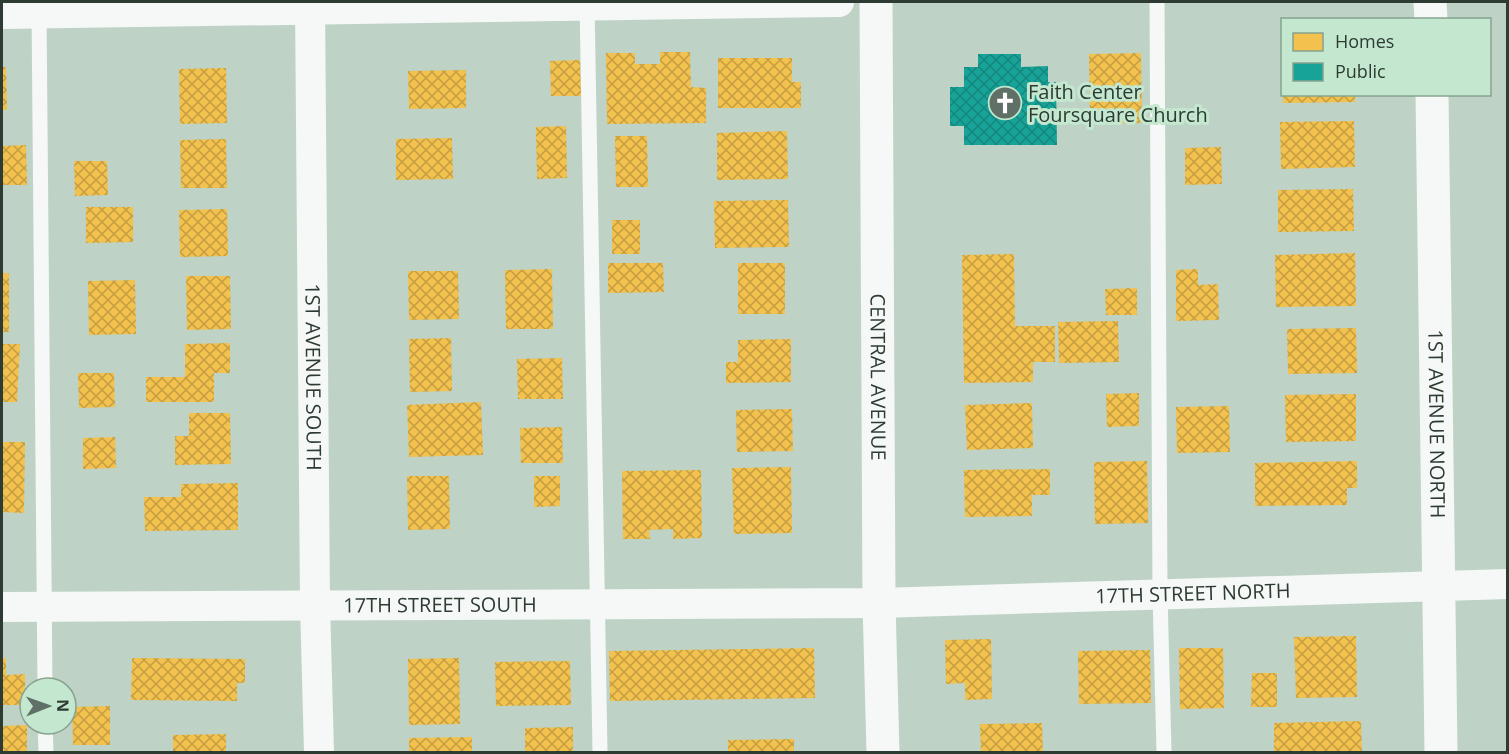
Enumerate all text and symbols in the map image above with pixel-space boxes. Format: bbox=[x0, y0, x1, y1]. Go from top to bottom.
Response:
legend bbox=[1281, 18, 1491, 96]
text: Homes bbox=[1335, 29, 1394, 53]
text: Public bbox=[1335, 59, 1386, 83]
place label: Faith Center Foursquare Church bbox=[1028, 78, 1208, 128]
church icon: Faith Center Foursquare Church bbox=[987, 85, 1023, 121]
street label: 1ST AVENUE SOUTH bbox=[299, 283, 328, 471]
street label: CENTRAL AVENUE bbox=[864, 293, 892, 461]
street label: 1ST AVENUE NORTH bbox=[1422, 329, 1452, 519]
street label: 17TH STREET NORTH bbox=[1095, 577, 1291, 609]
street label: 17TH STREET SOUTH bbox=[343, 591, 537, 618]
north arrow bbox=[18, 676, 78, 736]
text: N bbox=[52, 699, 74, 712]

